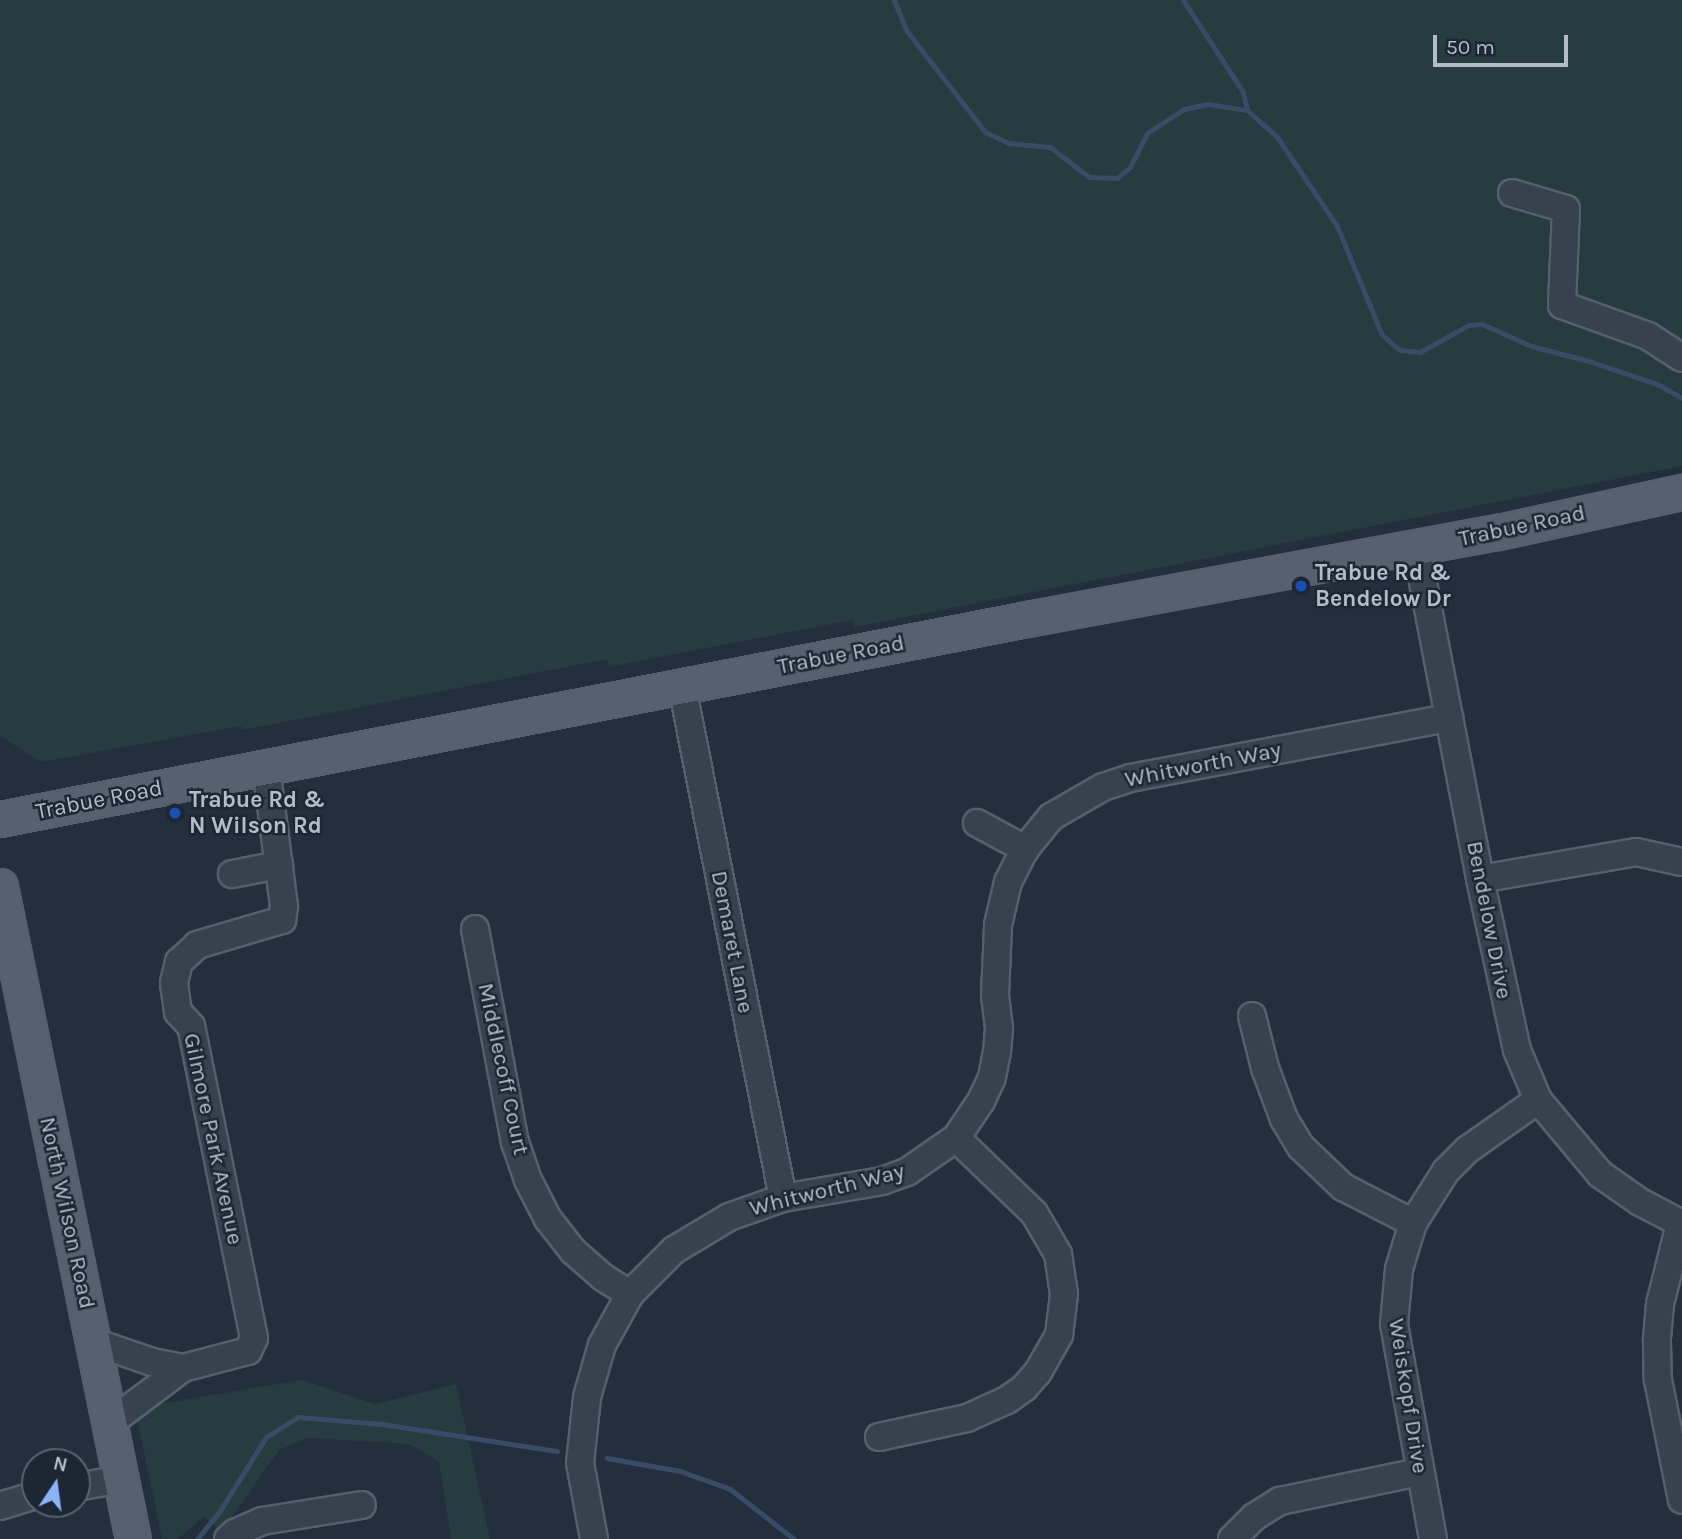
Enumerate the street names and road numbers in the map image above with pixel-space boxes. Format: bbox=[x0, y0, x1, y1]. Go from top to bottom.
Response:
street label: Trabue Road bbox=[1456, 499, 1588, 553]
street label: Trabue Road bbox=[775, 629, 907, 681]
street label: Whitworth Way bbox=[1122, 736, 1284, 794]
street label: Trabue Road bbox=[33, 774, 165, 826]
street label: Bendelow Drive bbox=[1460, 839, 1518, 1001]
street label: Demaret Lane bbox=[705, 868, 759, 1016]
street label: Middlecoff Court bbox=[471, 981, 535, 1157]
street label: Gilmore Park Avenue bbox=[177, 1031, 249, 1247]
street label: North Wilson Road bbox=[33, 1115, 101, 1311]
street label: Whitworth Way bbox=[747, 1157, 907, 1223]
street label: Weiskopf Drive bbox=[1382, 1317, 1434, 1475]

